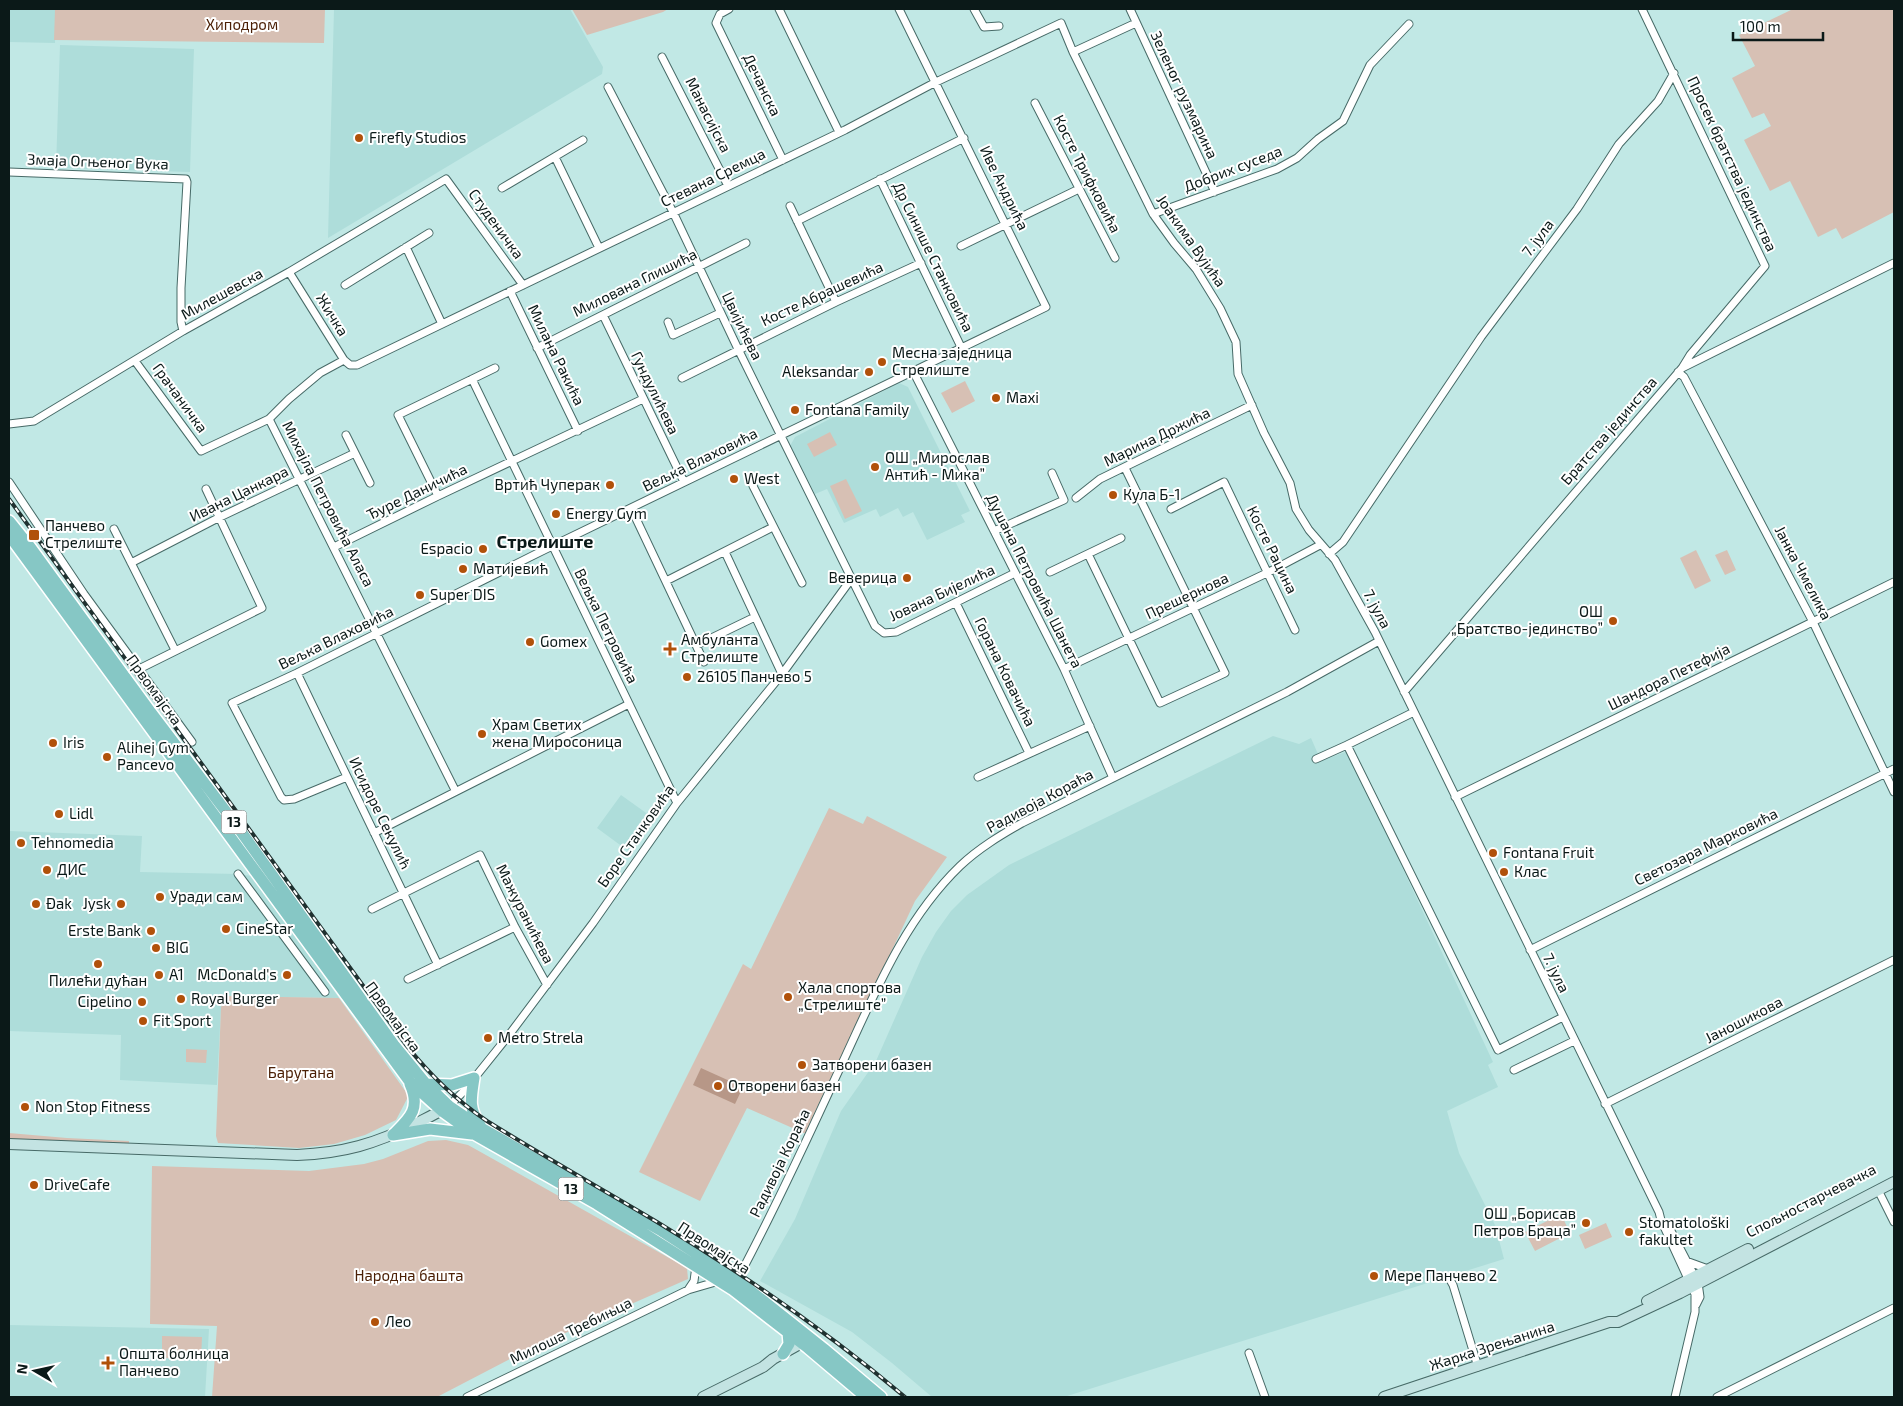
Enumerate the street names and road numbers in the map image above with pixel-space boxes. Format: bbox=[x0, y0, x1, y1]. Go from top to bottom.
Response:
street label: Зеленог рузмарина bbox=[1147, 28, 1222, 162]
street label: Дечанска bbox=[740, 50, 786, 119]
street label: Просек братства јединства bbox=[1683, 73, 1781, 254]
street label: Манасијска bbox=[681, 74, 736, 156]
street label: Косте Трифковића bbox=[1050, 112, 1125, 236]
street label: Добрих суседа bbox=[1181, 141, 1285, 196]
street label: Иве Андрића bbox=[977, 142, 1033, 233]
street label: Стевана Сремца bbox=[657, 144, 768, 210]
street label: Змаја Огњеног Вука bbox=[27, 150, 169, 173]
street label: Др Синише Станковића bbox=[890, 179, 978, 334]
street label: Студеничка bbox=[465, 185, 528, 262]
street label: Јоакима Вујића bbox=[1152, 191, 1230, 291]
street label: 7. јула bbox=[1517, 215, 1558, 260]
street label: Милована Глишића bbox=[570, 244, 700, 320]
street label: Косте Абрашевића bbox=[758, 257, 886, 329]
street label: Милешевска bbox=[177, 263, 266, 323]
street label: Цвијићева bbox=[718, 289, 767, 363]
street label: Жичка bbox=[313, 290, 353, 339]
street label: Милана Ракића bbox=[525, 301, 589, 408]
street label: Гундулићева bbox=[627, 348, 684, 437]
street label: Грачаничка bbox=[150, 359, 212, 436]
street label: Братства јединства bbox=[1556, 373, 1661, 489]
street label: Марина Држића bbox=[1100, 403, 1213, 470]
street label: Михајла Петровића Аласа bbox=[278, 418, 379, 590]
street label: Вељка Влаховића bbox=[639, 423, 760, 495]
street label: Ђуре Даничића bbox=[363, 459, 470, 524]
street label: Ивана Цанкара bbox=[186, 461, 291, 525]
street label: Душана Петровића Шанета bbox=[982, 490, 1087, 671]
street label: Косте Рацина bbox=[1244, 503, 1302, 596]
street label: Јанка Чмелика bbox=[1772, 522, 1836, 623]
street label: Јована Бијелића bbox=[886, 560, 998, 625]
street label: Вељка Петровића bbox=[571, 565, 643, 686]
street label: Прешернова bbox=[1142, 568, 1231, 622]
street label: 7. јула bbox=[1359, 586, 1396, 632]
street label: Вељка Влаховића bbox=[275, 601, 396, 673]
street label: Горана Ковачића bbox=[972, 614, 1040, 729]
street label: Шандора Петефија bbox=[1605, 639, 1733, 714]
street label: Првомајска bbox=[122, 651, 186, 729]
street label: Исидоре Секулић bbox=[345, 754, 416, 872]
street label: Радивоја Кораћа bbox=[983, 764, 1097, 837]
street label: Боре Станковића bbox=[593, 781, 677, 890]
street label: Светозара Марковића bbox=[1631, 804, 1780, 889]
road number: 13 bbox=[222, 810, 246, 834]
street label: Мажуранићева bbox=[492, 861, 559, 967]
street label: 7. јула bbox=[1539, 950, 1574, 996]
street label: Првомајска bbox=[361, 978, 425, 1056]
street label: Јаношикова bbox=[1702, 992, 1785, 1046]
street label: Радивоја Кораћа bbox=[745, 1105, 814, 1220]
street label: Спољностарчевачка bbox=[1742, 1159, 1879, 1241]
road number: 13 bbox=[558, 1178, 584, 1200]
street label: Првомајска bbox=[674, 1217, 754, 1278]
street label: Милоша Требињца bbox=[507, 1293, 635, 1367]
street label: Жарка Зрењанина bbox=[1427, 1316, 1556, 1374]

